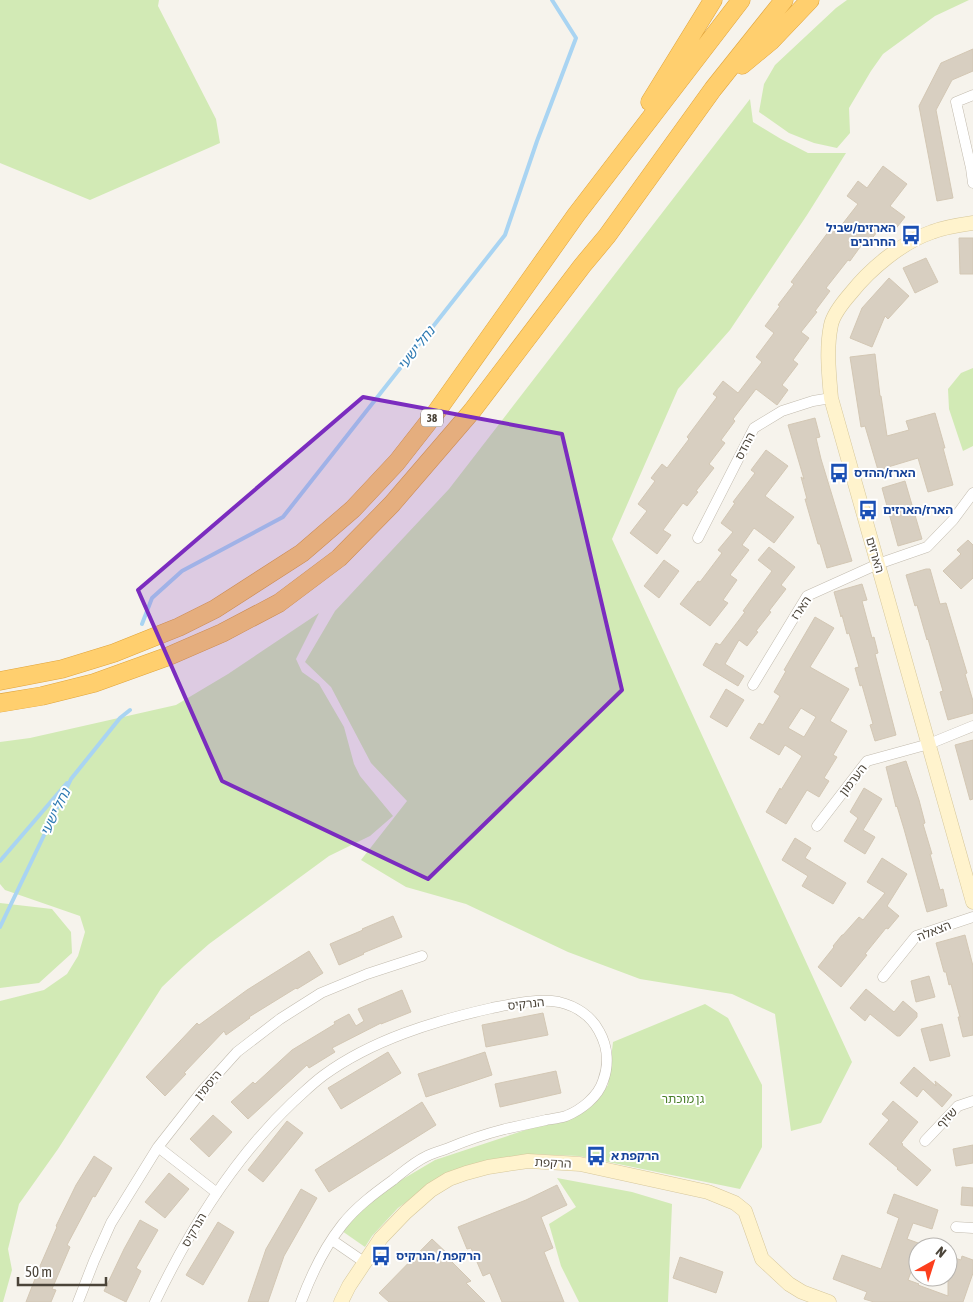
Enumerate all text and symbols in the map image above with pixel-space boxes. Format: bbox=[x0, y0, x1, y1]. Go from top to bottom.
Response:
place label: הארזים/שביל החרובים bbox=[826, 221, 896, 249]
bus stop icon: הארזים/שביל החרובים bbox=[900, 224, 922, 246]
water label: נחל ישעי bbox=[394, 322, 439, 373]
road number: 38 bbox=[421, 409, 443, 426]
street label: ההדס bbox=[732, 430, 758, 462]
bus stop icon: הארז/ההדס bbox=[828, 462, 850, 484]
place label: הארז/ההדס bbox=[854, 466, 916, 480]
bus stop icon: הארז/הארזים bbox=[857, 499, 879, 521]
place label: הארז/הארזים bbox=[883, 503, 953, 517]
street label: הארזים bbox=[863, 535, 887, 575]
street label: הארז bbox=[788, 594, 814, 622]
street label: הערמון bbox=[836, 761, 870, 799]
water label: נחל ישעי bbox=[37, 784, 74, 838]
street label: הצאלה bbox=[915, 918, 953, 944]
street label: הנרקיס bbox=[507, 995, 545, 1013]
street label: היסמין bbox=[192, 1067, 224, 1103]
park label: גן מוכתר bbox=[662, 1092, 705, 1106]
street label: שזיף bbox=[934, 1105, 960, 1131]
bus stop icon: הרקפת א bbox=[585, 1145, 607, 1167]
place label: הרקפת א bbox=[611, 1149, 659, 1163]
street label: הרקפת bbox=[534, 1155, 572, 1171]
street label: הנרקיס bbox=[179, 1210, 209, 1250]
north arrow bbox=[908, 1237, 958, 1287]
text: N bbox=[933, 1243, 949, 1261]
bus stop icon: הרקפת / הנרקיס bbox=[370, 1245, 392, 1267]
place label: הרקפת / הנרקיס bbox=[396, 1249, 481, 1263]
scale bar bbox=[18, 1254, 105, 1286]
text: 50 m bbox=[25, 1263, 52, 1280]

